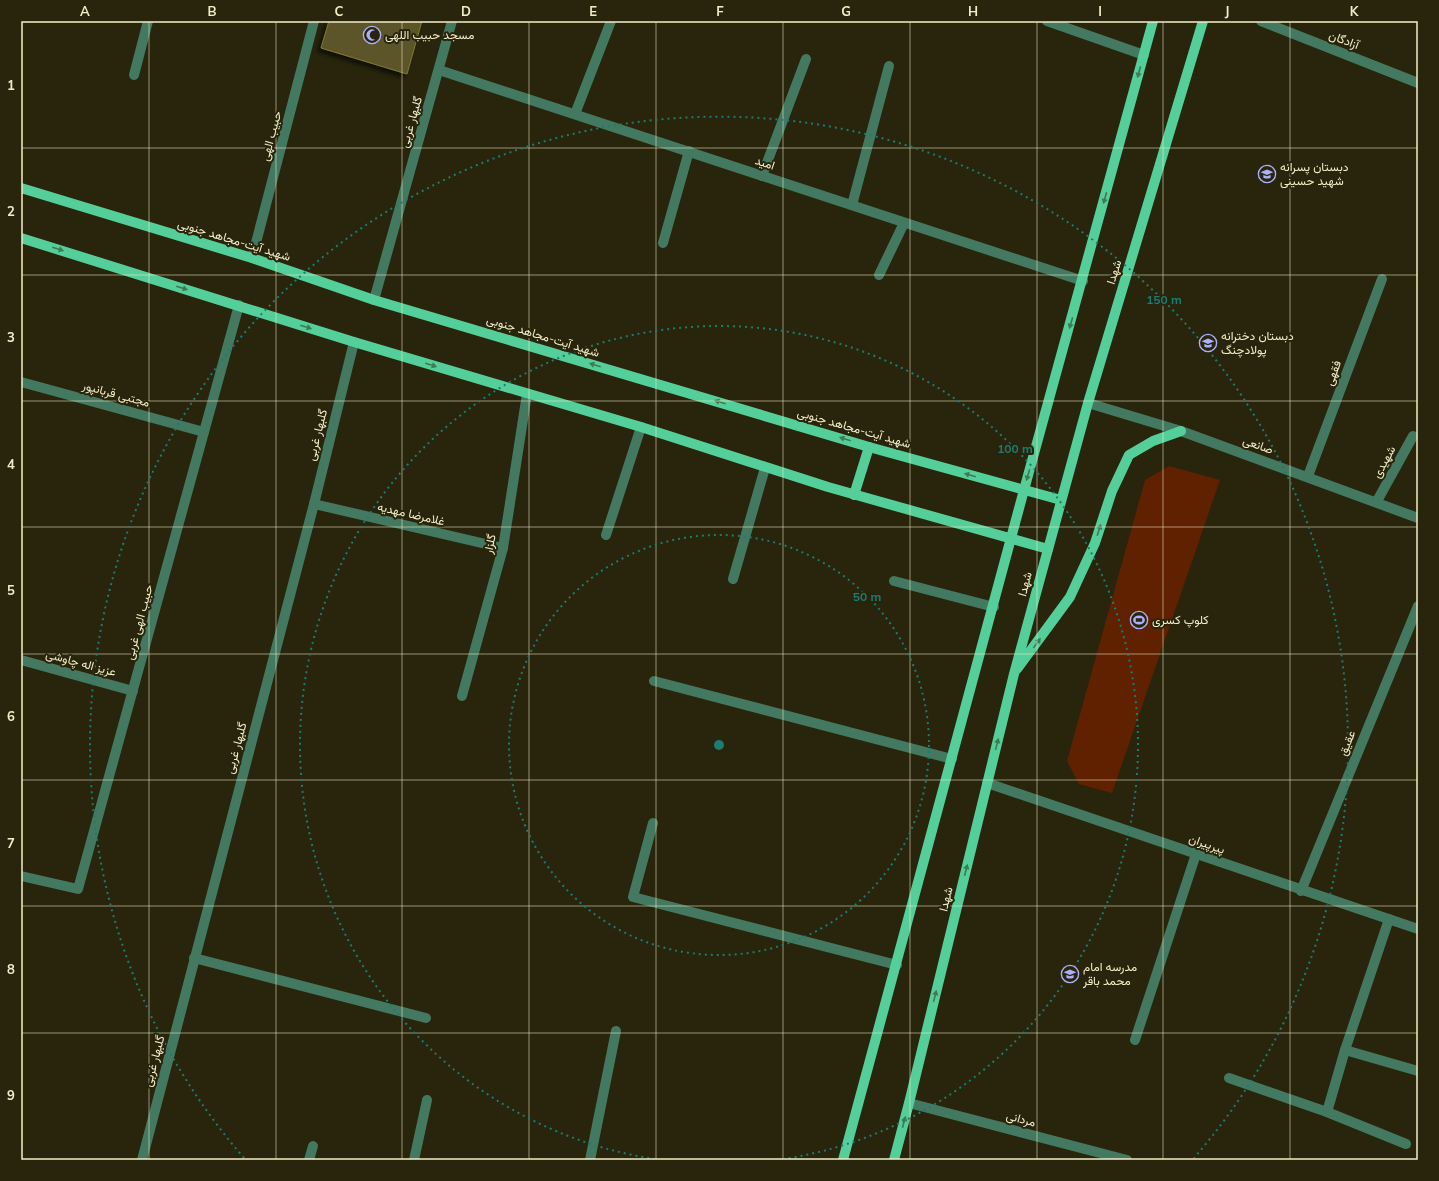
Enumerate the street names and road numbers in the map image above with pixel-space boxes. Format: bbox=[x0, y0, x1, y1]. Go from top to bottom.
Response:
street label: آزادگان bbox=[1327, 27, 1362, 53]
street label: گلبهار غربی bbox=[396, 94, 426, 150]
street label: حبیب الهی bbox=[257, 109, 285, 163]
street label: امید bbox=[753, 152, 777, 173]
street label: شهید آیت-مجاهد جنوبی bbox=[175, 215, 293, 265]
street label: شهدا bbox=[1103, 258, 1125, 286]
street label: شهید آیت-مجاهد جنوبی bbox=[484, 311, 602, 361]
street label: فقهی bbox=[1321, 358, 1345, 388]
street label: مجتبی قربانپور bbox=[79, 377, 152, 411]
street label: شهید آیت-مجاهد جنوبی bbox=[795, 404, 913, 452]
street label: گلبهار غربی bbox=[303, 407, 331, 463]
street label: صانعی bbox=[1241, 432, 1275, 458]
street label: شهیدی bbox=[1369, 443, 1399, 481]
street label: غلامرضا مهدیه bbox=[376, 498, 446, 530]
street label: گلزار bbox=[480, 533, 500, 556]
street label: شهدا bbox=[1014, 570, 1036, 598]
street label: حبیب الهی غربی bbox=[121, 583, 157, 661]
street label: عزیز اله چاوشی bbox=[44, 646, 118, 680]
street label: گلبهار غربی bbox=[221, 720, 251, 776]
street label: عقیق bbox=[1335, 728, 1359, 758]
street label: پیرپیران bbox=[1187, 830, 1227, 858]
street label: شهدا bbox=[935, 885, 957, 913]
street label: گلبهار غربی bbox=[139, 1033, 169, 1089]
street label: مردانی bbox=[1005, 1107, 1037, 1131]

